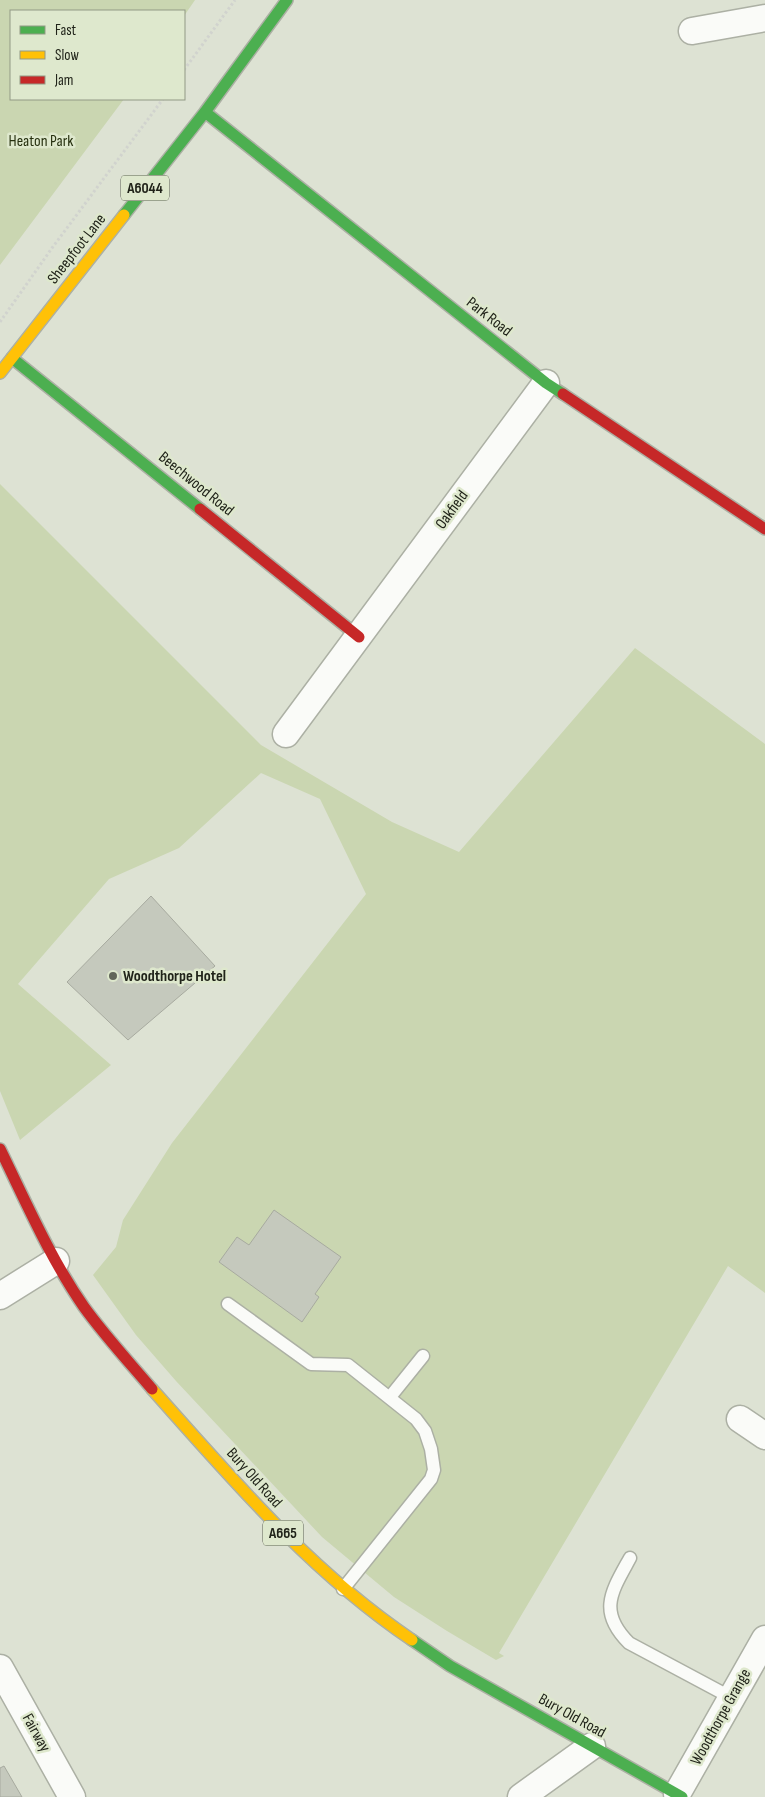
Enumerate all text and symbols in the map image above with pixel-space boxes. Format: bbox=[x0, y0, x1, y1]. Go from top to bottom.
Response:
legend bbox=[10, 10, 185, 100]
text: Fast bbox=[55, 21, 77, 40]
text: Slow bbox=[55, 46, 79, 65]
text: Jam bbox=[54, 71, 73, 90]
park label: Heaton Park bbox=[9, 132, 73, 151]
road number: A6044 bbox=[121, 176, 169, 200]
street label: Sheepfoot Lane bbox=[44, 210, 110, 288]
street label: Park Road bbox=[462, 293, 516, 341]
street label: Beechwood Road bbox=[155, 448, 237, 520]
street label: Oakfield bbox=[432, 487, 472, 533]
place label: Woodthorpe Hotel bbox=[123, 967, 226, 986]
marker: Woodthorpe Hotel bbox=[107, 970, 119, 982]
street label: Bury Old Road bbox=[222, 1444, 286, 1512]
road number: A665 bbox=[263, 1520, 303, 1546]
street label: Woodthorpe Grange bbox=[687, 1666, 755, 1768]
street label: Bury Old Road bbox=[535, 1690, 609, 1742]
street label: Fairway bbox=[18, 1711, 54, 1755]

